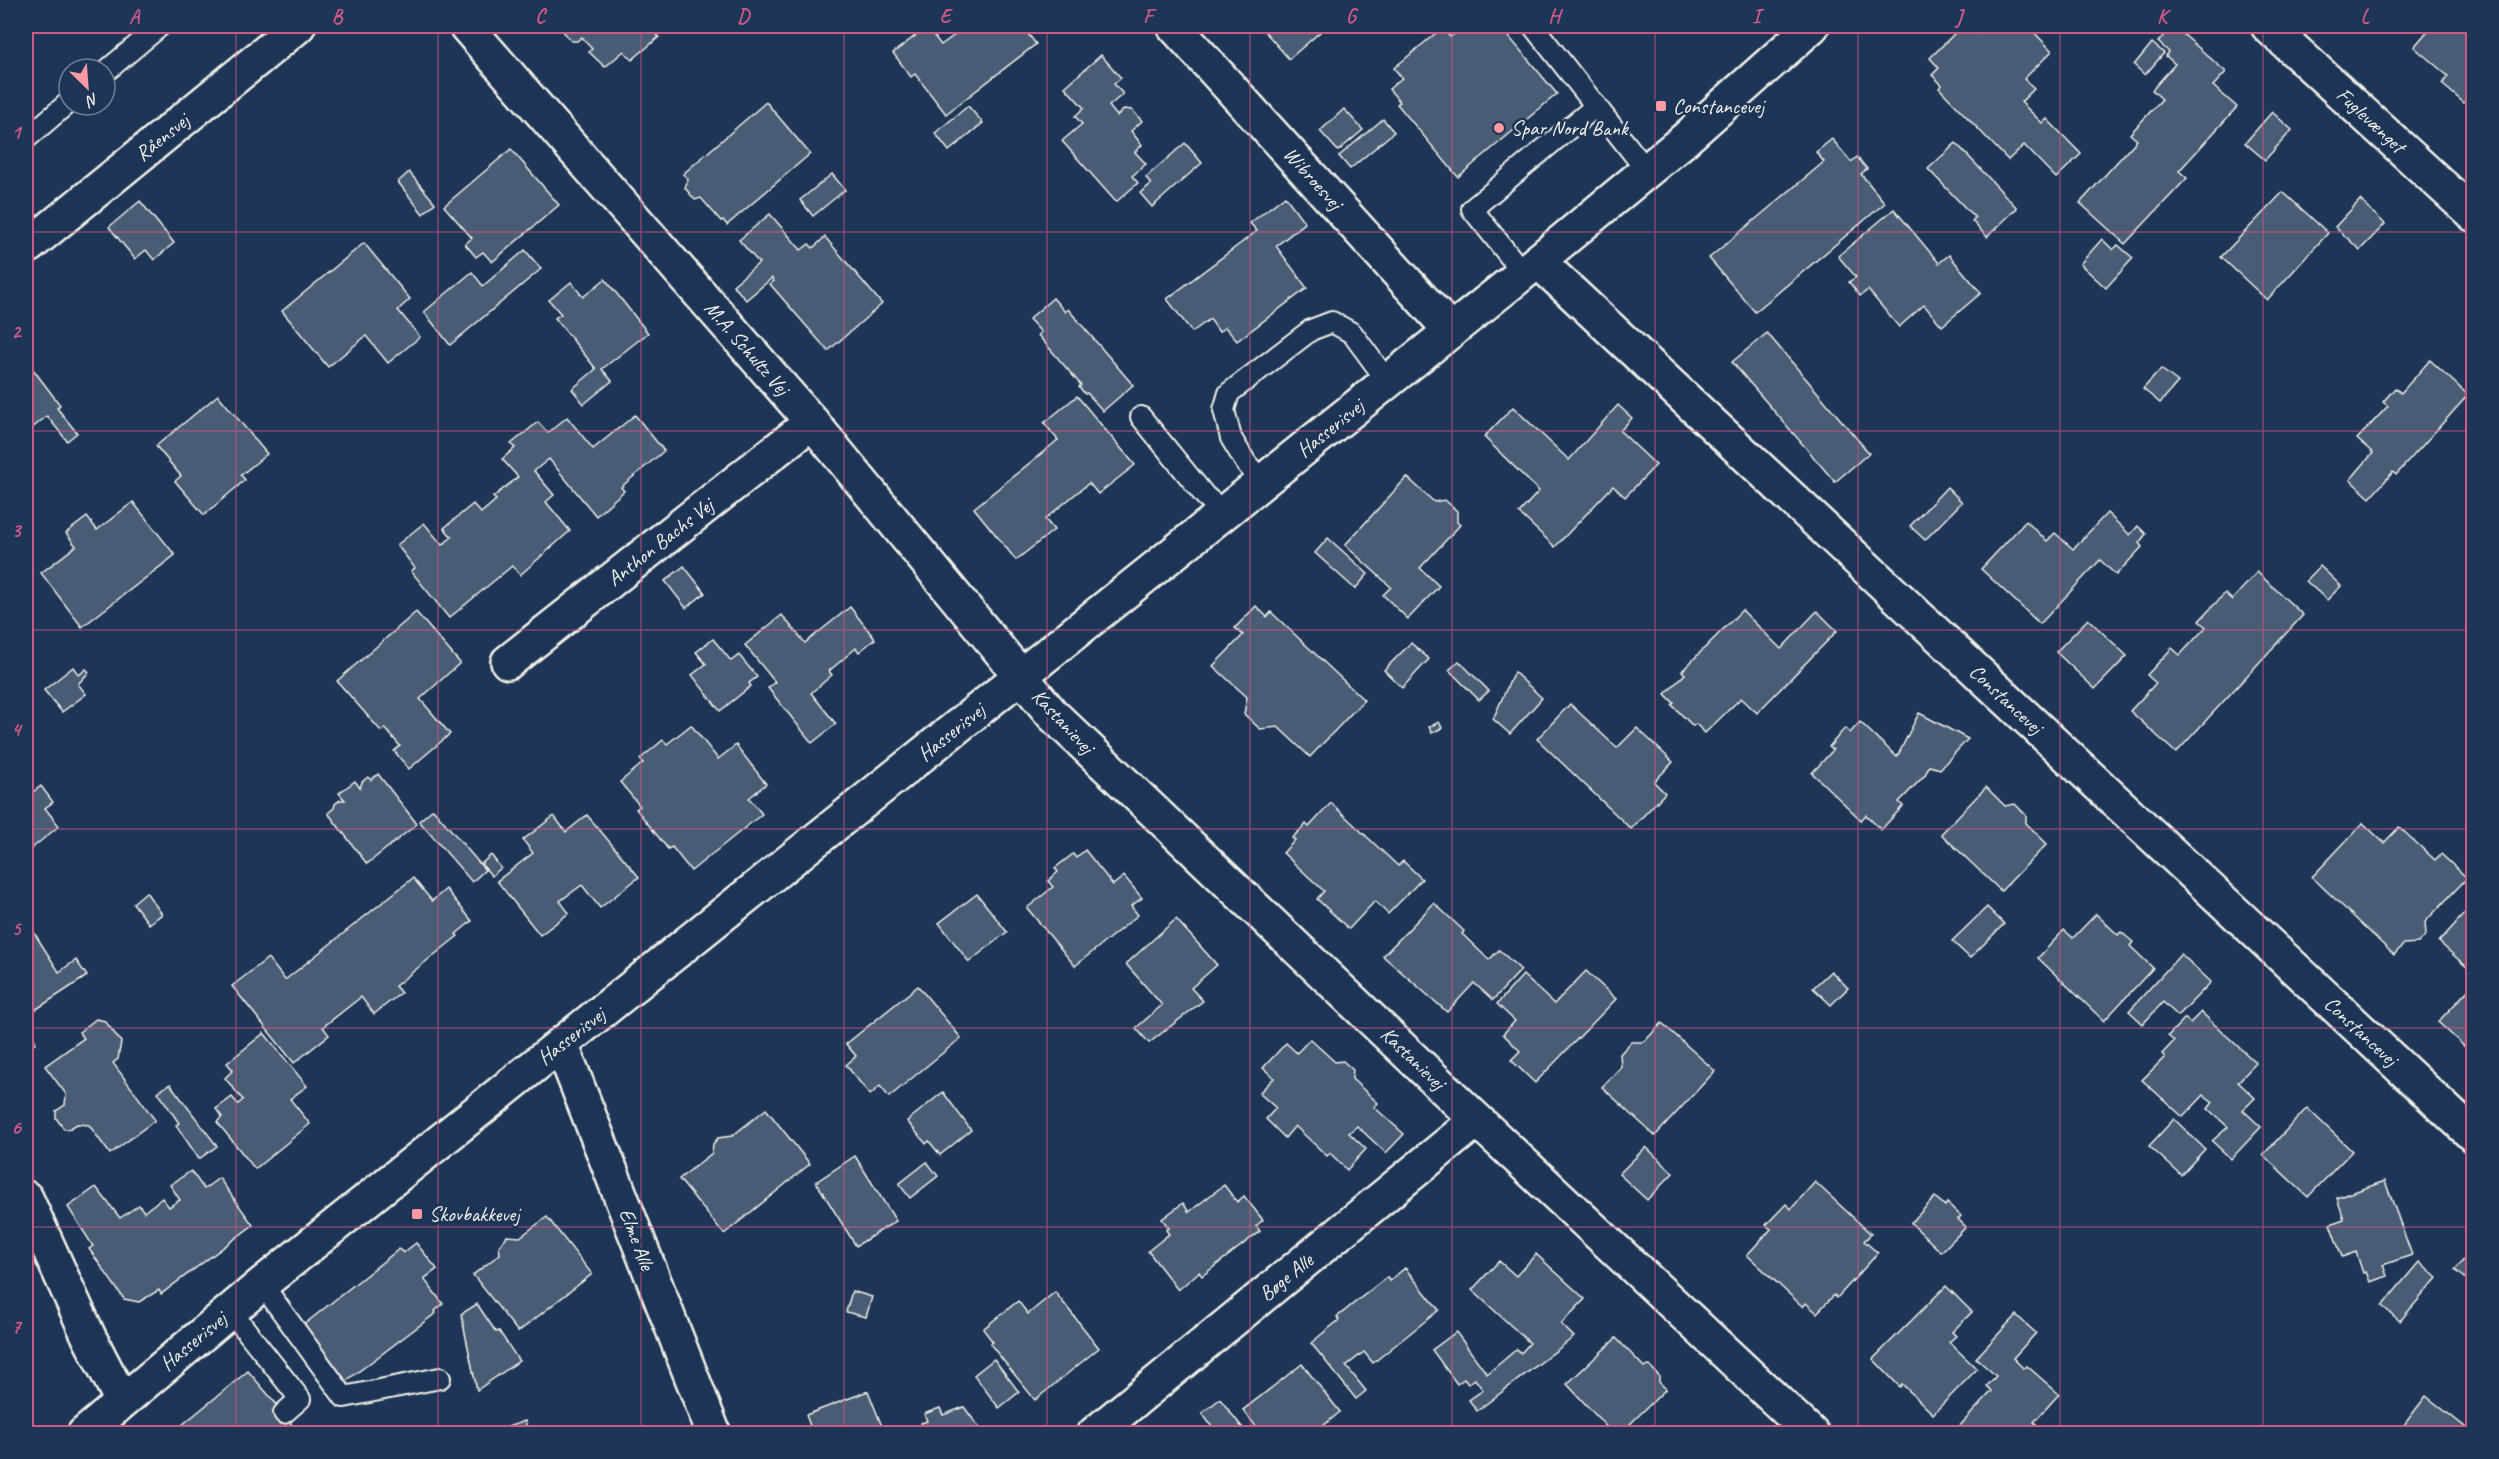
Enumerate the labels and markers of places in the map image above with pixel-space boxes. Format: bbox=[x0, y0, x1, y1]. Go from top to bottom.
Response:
place label: Constancevej bbox=[1673, 93, 1767, 119]
marker: Constancevej bbox=[1654, 99, 1668, 113]
place label: Spar Nord Bank bbox=[1511, 115, 1629, 141]
marker: Spar Nord Bank bbox=[1492, 121, 1506, 135]
place label: Skovbakkevej bbox=[429, 1201, 522, 1227]
marker: Skovbakkevej bbox=[410, 1207, 424, 1221]

